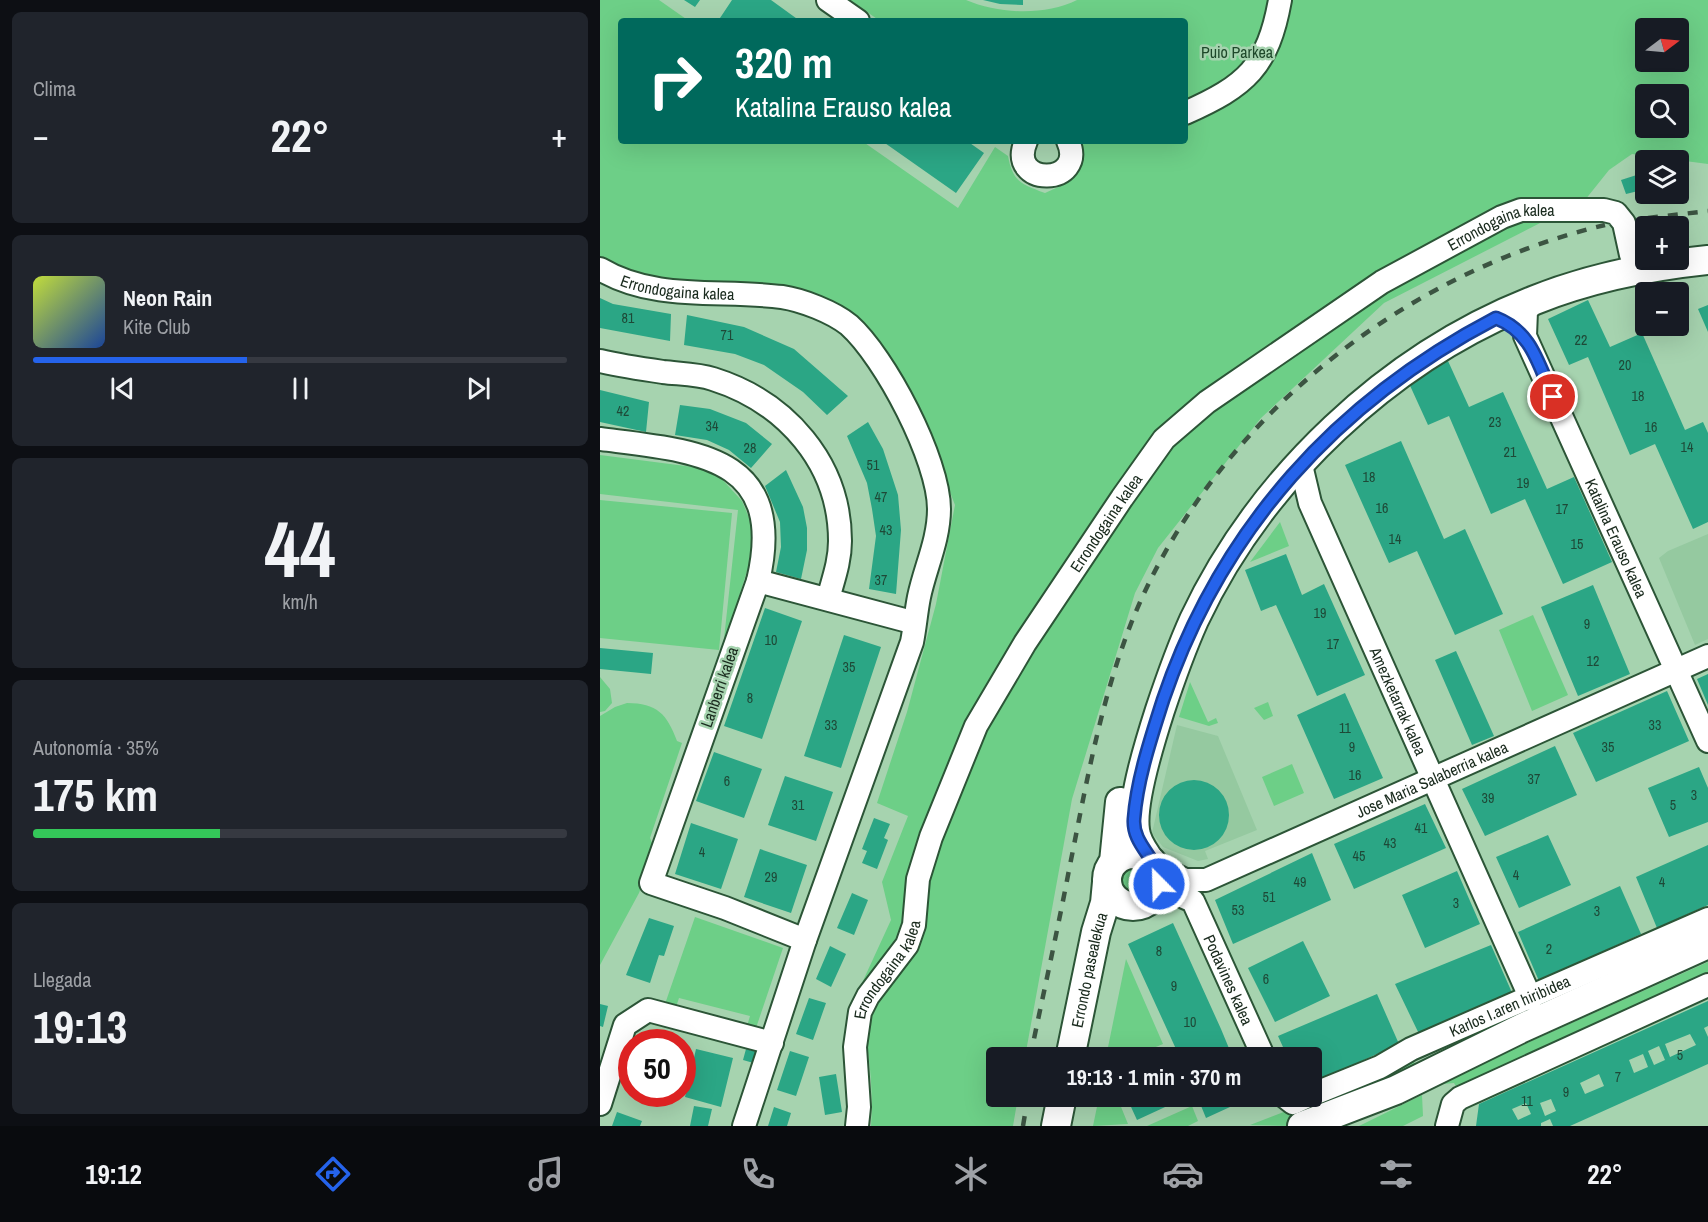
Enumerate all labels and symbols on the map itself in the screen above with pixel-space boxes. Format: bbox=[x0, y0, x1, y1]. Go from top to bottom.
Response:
north arrow bbox=[1635, 18, 1689, 72]
park label: Puio Parkea bbox=[1201, 41, 1274, 63]
street label: Errondogaina kalea bbox=[1443, 199, 1555, 256]
street label: Errondogaina kalea bbox=[618, 269, 735, 305]
house number: 81 bbox=[622, 309, 635, 327]
house number: 71 bbox=[721, 326, 734, 344]
house number: 22 bbox=[1575, 331, 1587, 349]
house number: 20 bbox=[1619, 356, 1631, 374]
pin bbox=[1527, 371, 1578, 422]
house number: 18 bbox=[1632, 387, 1644, 405]
house number: 42 bbox=[617, 402, 629, 420]
house number: 23 bbox=[1489, 413, 1501, 431]
house number: 34 bbox=[706, 417, 719, 435]
house number: 16 bbox=[1645, 418, 1657, 436]
house number: 14 bbox=[1681, 438, 1694, 456]
house number: 28 bbox=[744, 439, 756, 457]
house number: 21 bbox=[1504, 443, 1517, 461]
house number: 51 bbox=[867, 456, 880, 474]
house number: 18 bbox=[1363, 468, 1375, 486]
street label: Errondogaina kalea bbox=[1065, 469, 1147, 576]
house number: 19 bbox=[1517, 474, 1529, 492]
street label: Katalina Erauso kalea bbox=[1580, 475, 1653, 602]
house number: 47 bbox=[875, 488, 887, 506]
house number: 16 bbox=[1376, 499, 1388, 517]
house number: 17 bbox=[1556, 500, 1568, 518]
house number: 43 bbox=[880, 521, 892, 539]
house number: 14 bbox=[1389, 530, 1402, 548]
house number: 15 bbox=[1571, 535, 1583, 553]
house number: 37 bbox=[875, 571, 887, 589]
house number: 19 bbox=[1314, 604, 1326, 622]
house number: 9 bbox=[1584, 615, 1590, 633]
house number: 10 bbox=[765, 631, 777, 649]
house number: 17 bbox=[1327, 635, 1339, 653]
street label: Lanberri kalea bbox=[695, 643, 743, 730]
street label: Amezketarrak kalea bbox=[1364, 643, 1432, 759]
house number: 12 bbox=[1587, 652, 1599, 670]
house number: 35 bbox=[843, 658, 855, 676]
house number: 8 bbox=[747, 689, 753, 707]
house number: 33 bbox=[825, 716, 837, 734]
house number: 33 bbox=[1649, 716, 1661, 734]
house number: 11 bbox=[1339, 719, 1352, 737]
street label: Jose Maria Salaberria kalea bbox=[1352, 736, 1512, 823]
house number: 9 bbox=[1349, 738, 1355, 756]
house number: 35 bbox=[1602, 738, 1614, 756]
house number: 16 bbox=[1349, 766, 1361, 784]
house number: 37 bbox=[1528, 770, 1540, 788]
house number: 6 bbox=[724, 772, 730, 790]
house number: 3 bbox=[1691, 786, 1697, 804]
house number: 39 bbox=[1482, 789, 1494, 807]
house number: 31 bbox=[792, 796, 805, 814]
house number: 5 bbox=[1670, 796, 1676, 814]
house number: 41 bbox=[1415, 819, 1428, 837]
house number: 43 bbox=[1384, 834, 1396, 852]
house number: 4 bbox=[699, 843, 706, 861]
house number: 45 bbox=[1353, 847, 1365, 865]
position arrow bbox=[1127, 852, 1191, 916]
house number: 4 bbox=[1513, 866, 1520, 884]
house number: 29 bbox=[765, 868, 777, 886]
house number: 49 bbox=[1294, 873, 1306, 891]
house number: 4 bbox=[1659, 873, 1666, 891]
house number: 51 bbox=[1263, 888, 1276, 906]
house number: 3 bbox=[1453, 894, 1459, 912]
house number: 53 bbox=[1232, 901, 1244, 919]
house number: 3 bbox=[1594, 902, 1600, 920]
street label: Errondo pasealekua bbox=[1066, 909, 1113, 1030]
street label: Errondogaina kalea bbox=[848, 919, 925, 1020]
street label: Podavines kalea bbox=[1199, 931, 1259, 1029]
house number: 2 bbox=[1546, 940, 1552, 958]
house number: 8 bbox=[1156, 942, 1162, 960]
street label: Karlos I.aren hiribidea bbox=[1446, 969, 1574, 1042]
house number: 6 bbox=[1263, 970, 1269, 988]
house number: 9 bbox=[1171, 977, 1177, 995]
house number: 10 bbox=[1184, 1013, 1196, 1031]
speed limit sign: 50 bbox=[618, 1029, 696, 1107]
house number: 5 bbox=[1677, 1046, 1683, 1064]
house number: 7 bbox=[1615, 1068, 1621, 1086]
house number: 9 bbox=[1563, 1083, 1569, 1101]
house number: 11 bbox=[1521, 1092, 1534, 1110]

